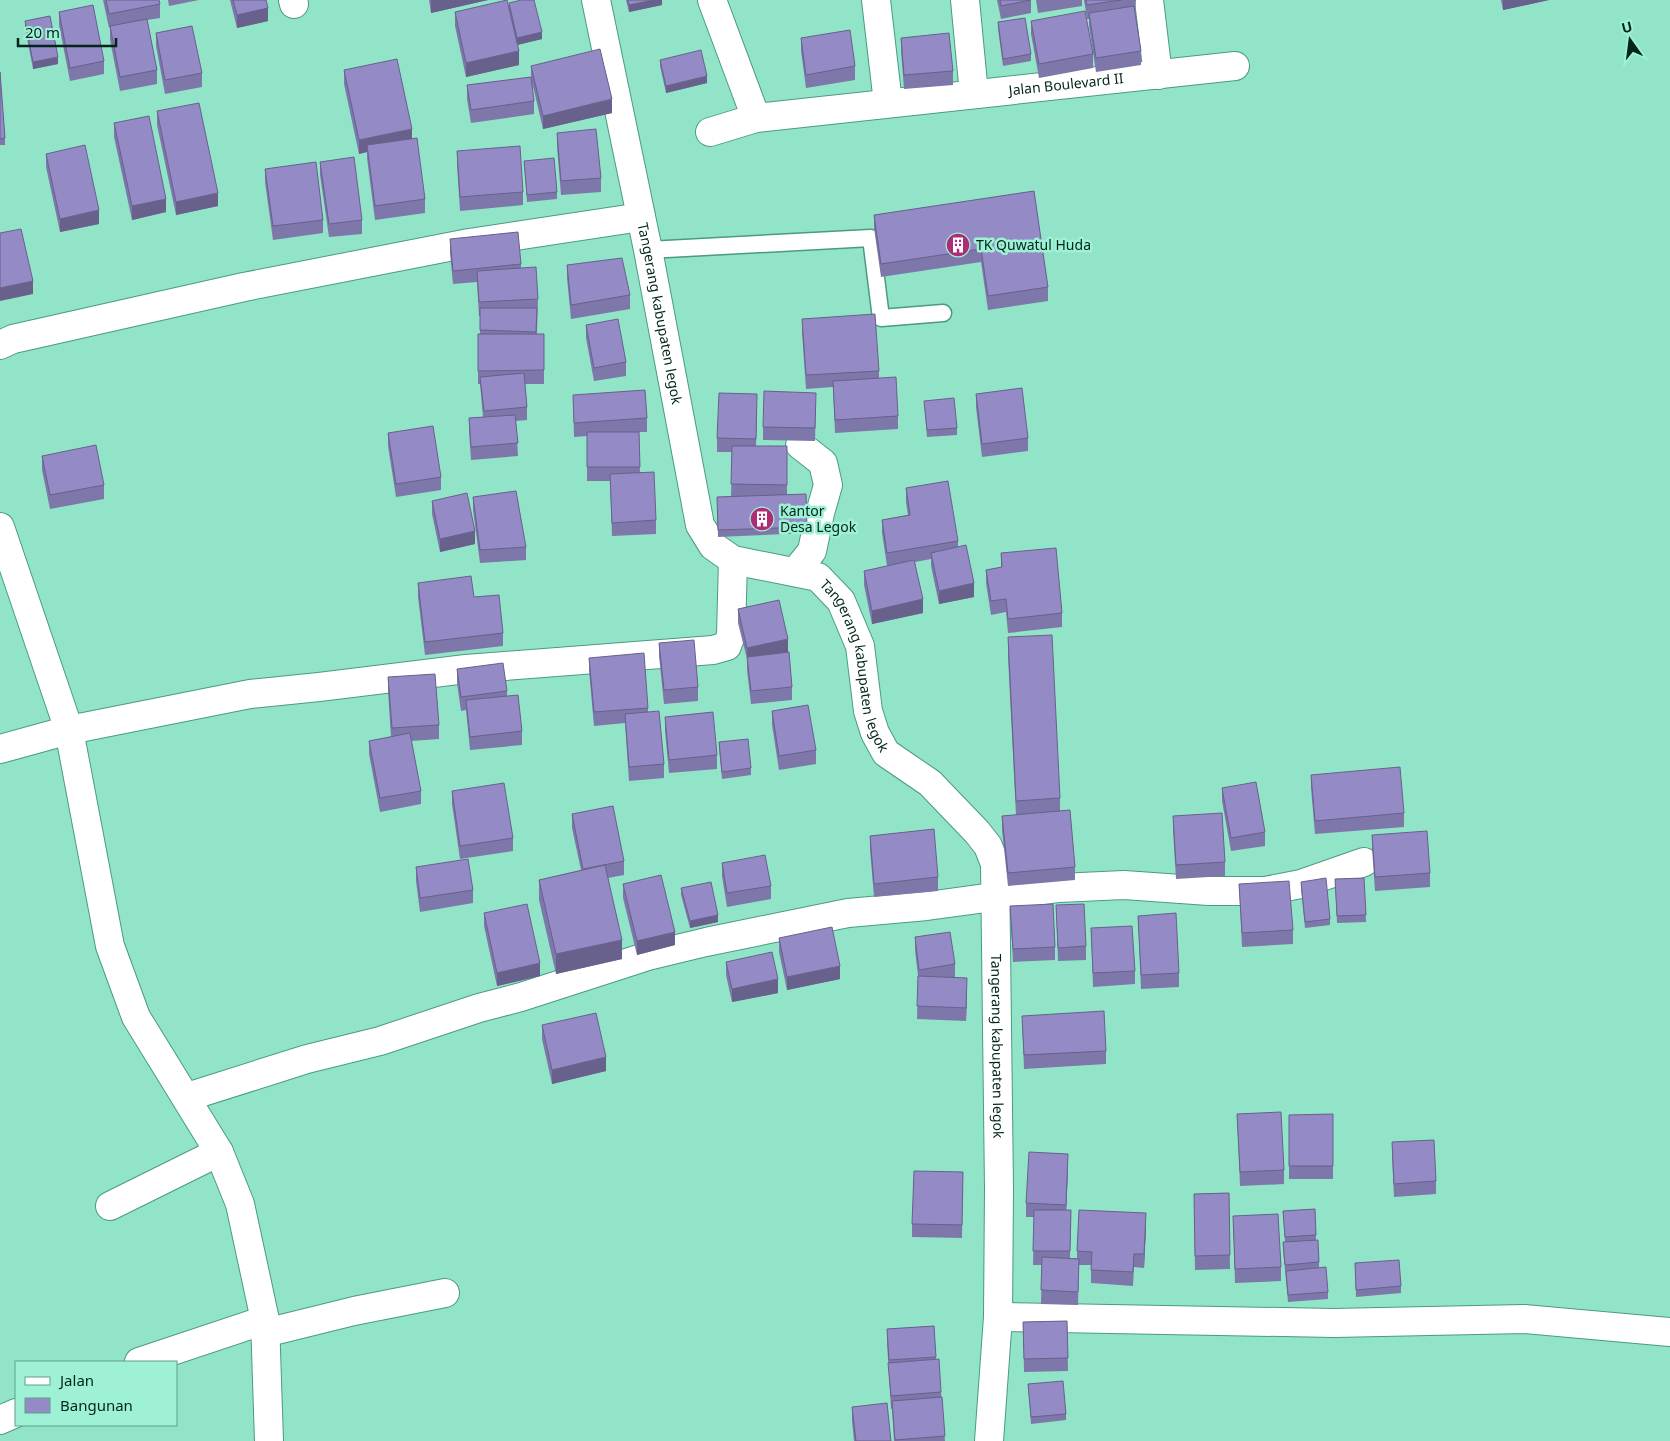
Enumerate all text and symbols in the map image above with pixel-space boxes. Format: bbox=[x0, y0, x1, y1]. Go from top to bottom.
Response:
scale bar bbox=[18, 15, 115, 47]
north arrow bbox=[1605, 15, 1655, 65]
text: U bbox=[1619, 16, 1634, 37]
text: 20 m bbox=[25, 22, 60, 42]
street label: Jalan Boulevard II bbox=[1006, 68, 1125, 100]
street label: Tangerang kabupaten legok bbox=[634, 221, 687, 406]
building icon: TK Quwatul Huda bbox=[945, 232, 971, 258]
place label: TK Quwatul Huda bbox=[976, 235, 1091, 254]
place label: Kantor Desa Legok bbox=[780, 501, 857, 536]
building icon: Kantor Desa Legok bbox=[749, 506, 775, 532]
street label: Tangerang kabupaten legok bbox=[816, 575, 894, 756]
street label: Tangerang kabupaten legok bbox=[987, 954, 1008, 1139]
legend bbox=[15, 1361, 178, 1426]
text: Jalan bbox=[58, 1370, 94, 1390]
text: Bangunan bbox=[60, 1395, 133, 1415]

